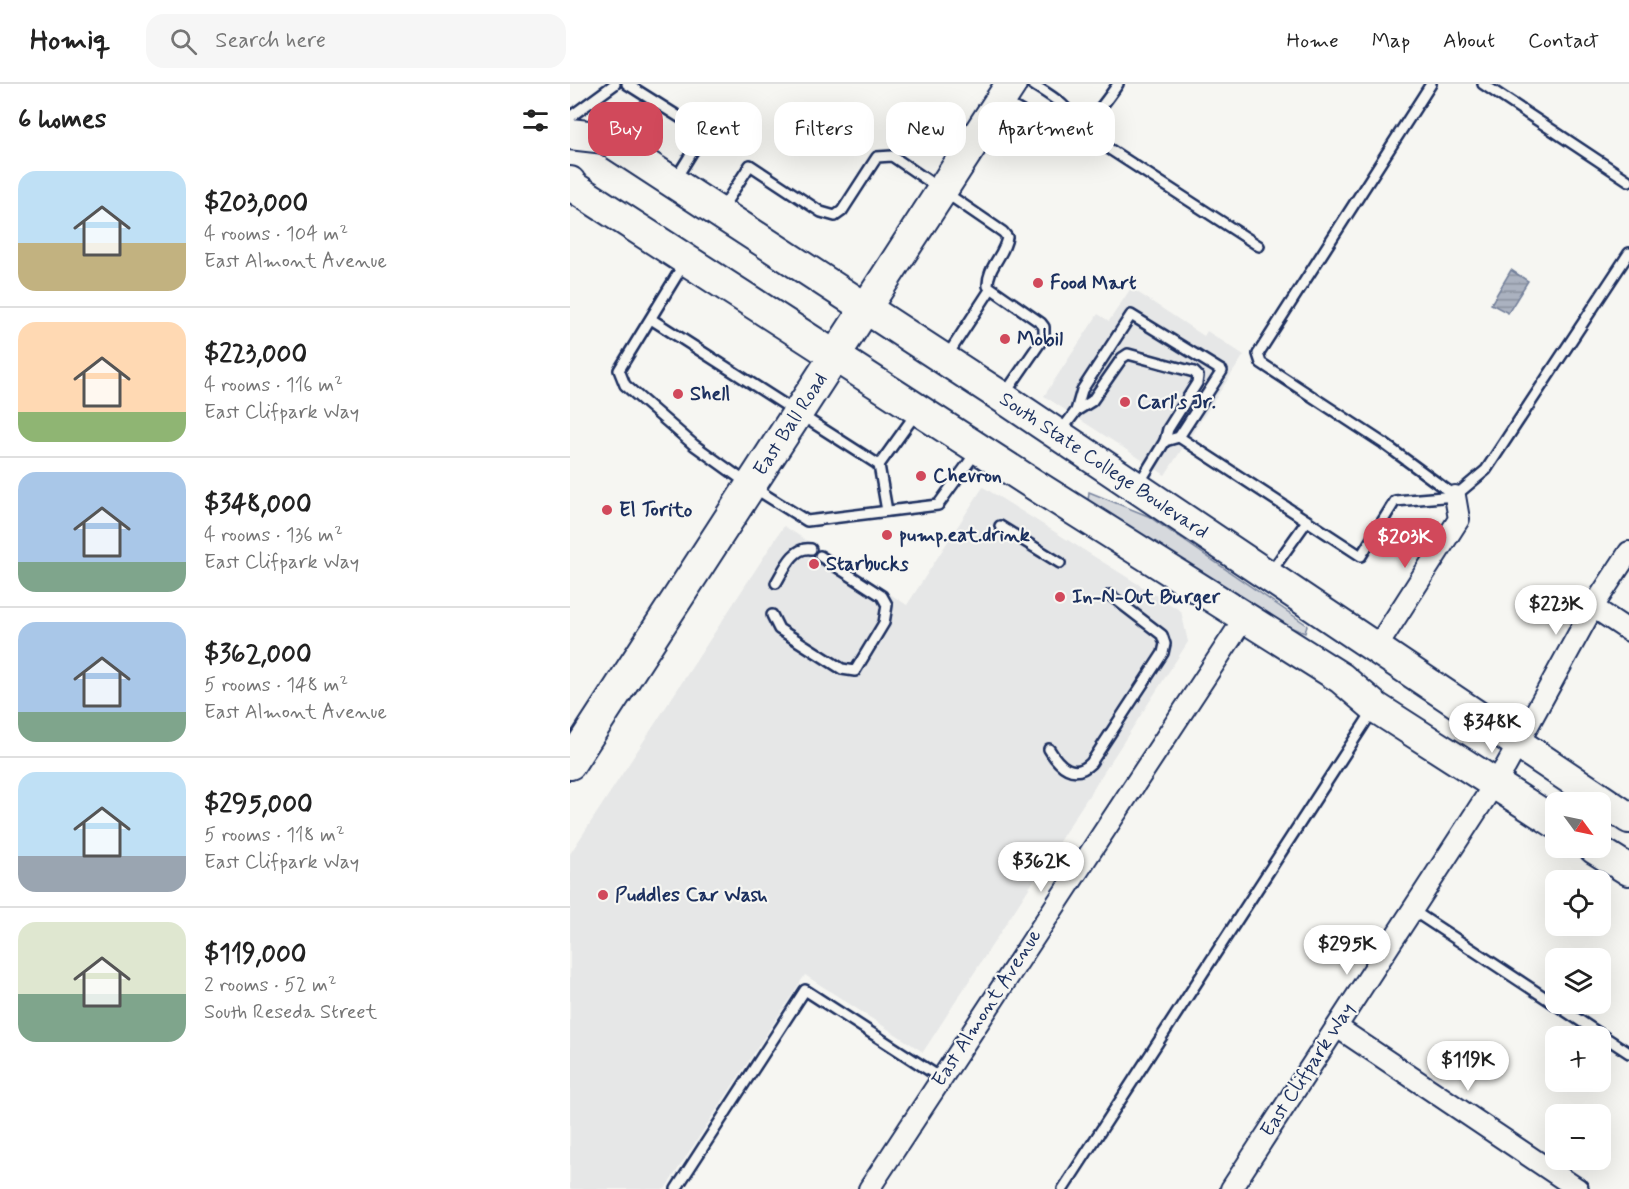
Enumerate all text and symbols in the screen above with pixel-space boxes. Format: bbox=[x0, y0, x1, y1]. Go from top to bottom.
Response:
search box bbox=[146, 14, 566, 68]
text: Homiq bbox=[30, 23, 110, 60]
icon: search bbox=[167, 25, 200, 58]
text: Search here bbox=[215, 27, 326, 55]
text: Home bbox=[1287, 27, 1339, 55]
text: Map bbox=[1372, 27, 1410, 55]
text: About bbox=[1443, 27, 1495, 55]
text: Contact bbox=[1528, 27, 1599, 55]
chip: Buy bbox=[588, 102, 663, 156]
chip: Rent bbox=[675, 102, 762, 156]
chip: Filters bbox=[774, 102, 874, 156]
chip: New bbox=[886, 102, 966, 156]
chip: Apartment bbox=[978, 102, 1115, 156]
text: 6 homes bbox=[18, 103, 106, 137]
icon: filters bbox=[519, 104, 552, 137]
text: $203,000 bbox=[204, 187, 308, 221]
icon: home bbox=[66, 195, 138, 267]
text: 4 rooms · 104 m² bbox=[204, 221, 348, 248]
text: East Almont Avenue bbox=[204, 248, 387, 275]
place label: Food Mart bbox=[1050, 270, 1137, 297]
marker: Food Mart bbox=[1031, 276, 1045, 290]
place label: Mobil bbox=[1017, 326, 1063, 353]
marker: Mobil bbox=[998, 332, 1012, 346]
text: $223,000 bbox=[204, 338, 307, 372]
icon: home bbox=[66, 346, 138, 418]
street label: East Ball Road bbox=[747, 367, 834, 481]
text: 4 rooms · 116 m² bbox=[204, 372, 343, 399]
place label: Shell bbox=[690, 381, 730, 408]
street label: South State College Boulevard bbox=[994, 386, 1214, 545]
marker: Shell bbox=[671, 387, 685, 401]
place label: Carl's Jr. bbox=[1137, 389, 1216, 416]
marker: Carl's Jr. bbox=[1118, 395, 1132, 409]
text: East Clifpark Way bbox=[204, 399, 359, 426]
place label: Chevron bbox=[933, 463, 1002, 490]
marker: Chevron bbox=[914, 469, 928, 483]
text: $348,000 bbox=[204, 488, 312, 522]
icon: home bbox=[66, 496, 138, 568]
place label: El Torito bbox=[619, 497, 693, 524]
marker: El Torito bbox=[600, 503, 614, 517]
pin: $203K bbox=[1363, 518, 1447, 569]
text: 4 rooms · 136 m² bbox=[204, 522, 343, 549]
place label: pump.eat.drink bbox=[899, 522, 1030, 549]
text: $203K bbox=[1377, 524, 1433, 551]
marker: pump.eat.drink bbox=[880, 528, 894, 542]
text: East Clifpark Way bbox=[204, 549, 359, 576]
place label: Starbucks bbox=[826, 551, 909, 578]
marker: Starbucks bbox=[807, 557, 821, 571]
place label: In-N-Out Burger bbox=[1072, 584, 1221, 611]
pin: $223K bbox=[1514, 585, 1598, 636]
marker: In-N-Out Burger bbox=[1053, 590, 1067, 604]
text: $223K bbox=[1529, 591, 1583, 618]
text: $362,000 bbox=[204, 638, 312, 672]
icon: home bbox=[66, 646, 138, 718]
text: 5 rooms · 148 m² bbox=[204, 672, 348, 699]
text: East Almont Avenue bbox=[204, 699, 387, 726]
pin: $348K bbox=[1450, 703, 1534, 754]
text: $348K bbox=[1463, 709, 1521, 736]
text: $295,000 bbox=[204, 788, 313, 822]
north arrow bbox=[1545, 792, 1611, 858]
map controls bbox=[1545, 792, 1611, 1170]
icon: home bbox=[66, 796, 138, 868]
text: 5 rooms · 118 m² bbox=[204, 822, 345, 849]
pin: $362K bbox=[999, 842, 1083, 893]
text: $362K bbox=[1012, 848, 1070, 875]
text: East Clifpark Way bbox=[204, 849, 359, 876]
button: locate bbox=[1545, 870, 1611, 936]
place label: Puddles Car Wash bbox=[615, 882, 768, 909]
marker: Puddles Car Wash bbox=[596, 888, 610, 902]
street label: East Almont Avenue bbox=[926, 924, 1048, 1092]
pin: $295K bbox=[1305, 925, 1389, 976]
text: $295K bbox=[1318, 931, 1376, 958]
text: $119,000 bbox=[204, 938, 306, 972]
icon: home bbox=[66, 946, 138, 1018]
button: layers bbox=[1545, 948, 1611, 1014]
text: 2 rooms · 52 m² bbox=[204, 972, 337, 999]
street label: East Clifpark Way bbox=[1254, 998, 1362, 1142]
text: South Reseda Street bbox=[204, 999, 377, 1026]
button: + bbox=[1545, 1026, 1611, 1092]
pin: $119K bbox=[1426, 1041, 1510, 1092]
text: $119K bbox=[1441, 1047, 1495, 1074]
button: − bbox=[1545, 1104, 1611, 1170]

